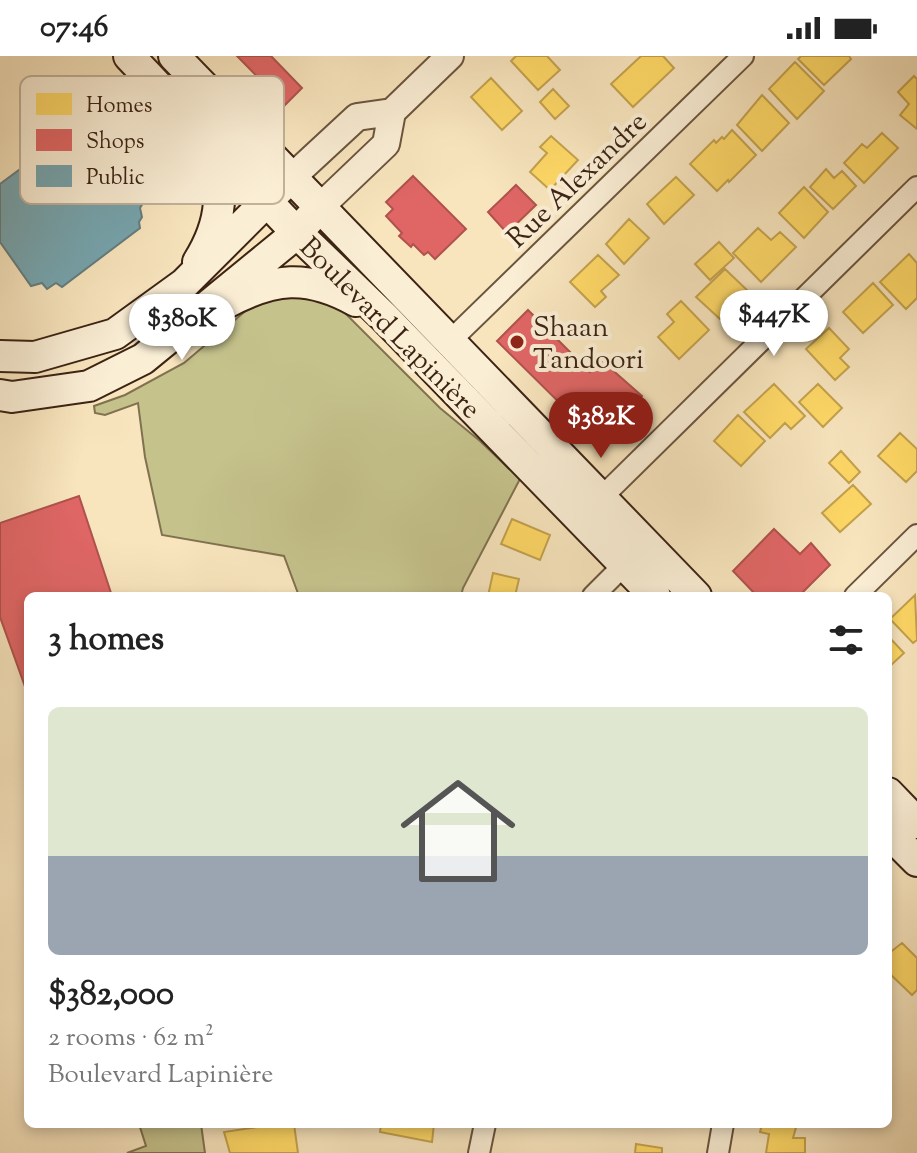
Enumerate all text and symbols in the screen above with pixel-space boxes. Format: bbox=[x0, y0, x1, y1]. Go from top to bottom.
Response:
text: 07:46 bbox=[40, 7, 108, 50]
legend bbox=[20, 76, 284, 204]
text: Homes bbox=[86, 91, 152, 123]
street label: Rue Alexandre bbox=[499, 104, 657, 258]
text: Shops bbox=[86, 127, 144, 159]
text: Public bbox=[86, 163, 145, 195]
street label: Boulevard Lapinière bbox=[289, 229, 489, 429]
pin: $447K bbox=[718, 290, 830, 358]
pin: $380K bbox=[126, 294, 238, 362]
text: $447K bbox=[738, 297, 810, 334]
text: $380K bbox=[147, 301, 217, 338]
place label: Shaan Tandoori bbox=[533, 309, 644, 381]
marker: Shaan Tandoori bbox=[508, 333, 526, 351]
pin: $382K bbox=[545, 392, 657, 460]
text: $382K bbox=[567, 399, 635, 436]
text: 3 homes bbox=[48, 616, 164, 665]
icon: filters bbox=[824, 618, 868, 662]
icon: home bbox=[386, 759, 530, 903]
text: $382,000 bbox=[48, 971, 174, 1020]
text: 2 rooms · 62 m² bbox=[48, 1020, 214, 1057]
text: Boulevard Lapinière bbox=[48, 1057, 273, 1094]

